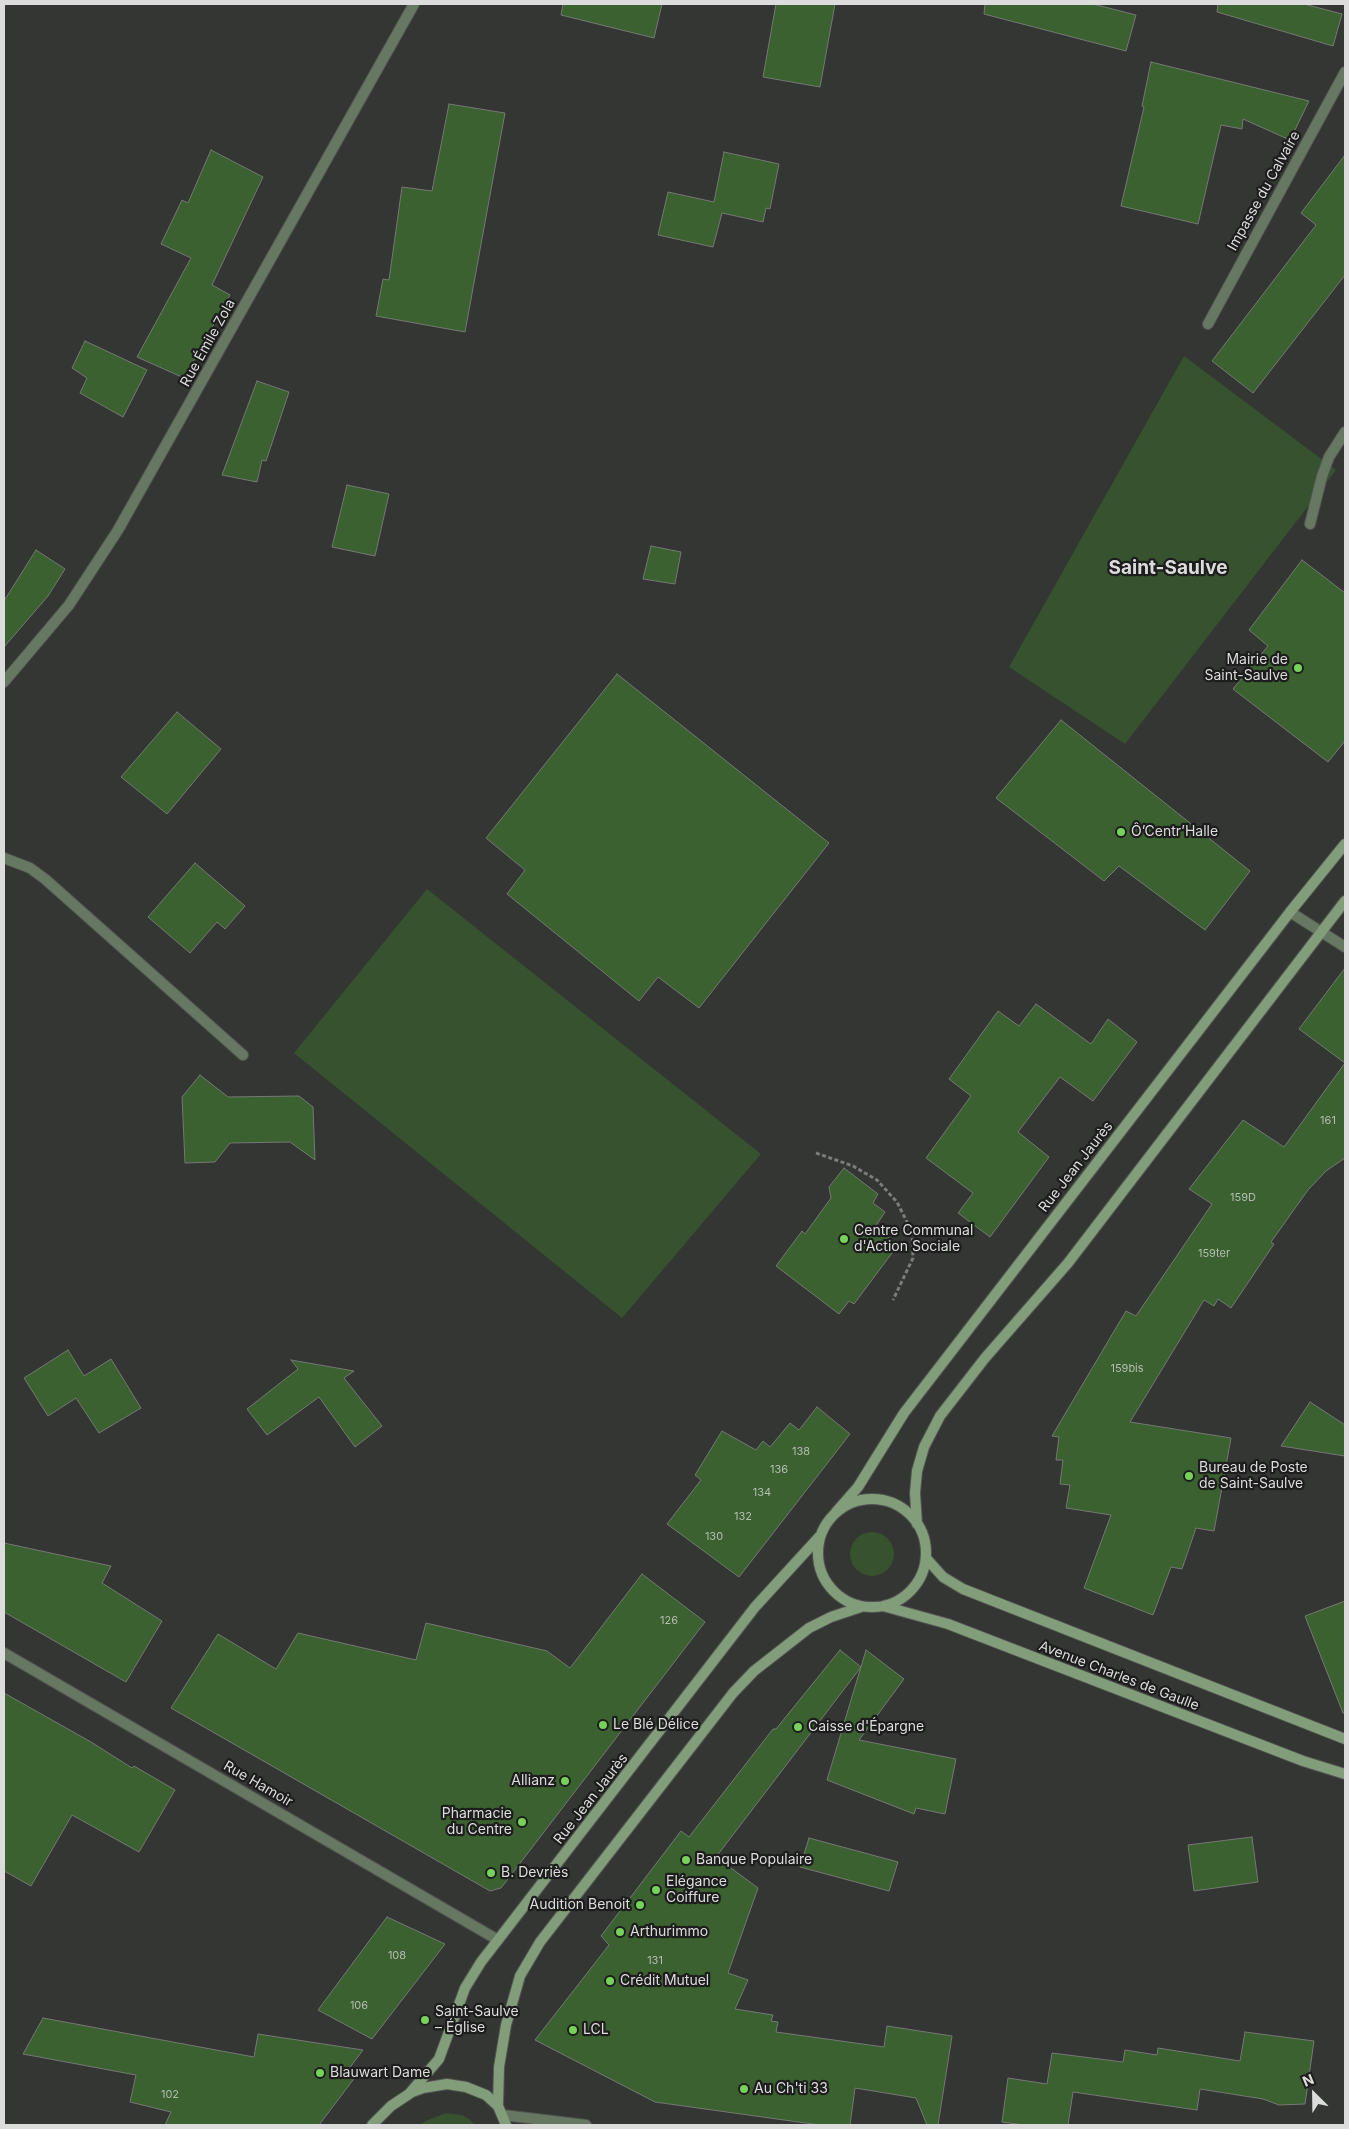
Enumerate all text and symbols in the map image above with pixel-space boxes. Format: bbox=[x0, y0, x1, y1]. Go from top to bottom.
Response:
street label: Impasse du Calvaire bbox=[1224, 128, 1304, 254]
street label: Rue Émile Zola bbox=[177, 296, 239, 390]
district label: Saint-Saulve bbox=[1109, 557, 1227, 579]
place label: Mairie de Saint-Saulve bbox=[1204, 652, 1288, 684]
marker: Mairie de Saint-Saulve bbox=[1292, 662, 1304, 674]
place label: Ô’Centr’Halle bbox=[1131, 824, 1218, 840]
marker: Ô’Centr’Halle bbox=[1115, 826, 1127, 838]
house number: 161 bbox=[1320, 1114, 1336, 1128]
street label: Rue Jean Jaurès bbox=[1035, 1118, 1117, 1216]
house number: 159D bbox=[1230, 1191, 1256, 1205]
place label: Centre Communal d'Action Sociale bbox=[854, 1223, 973, 1256]
marker: Centre Communal d'Action Sociale bbox=[838, 1233, 850, 1245]
house number: 159ter bbox=[1198, 1247, 1230, 1261]
house number: 159bis bbox=[1110, 1362, 1144, 1376]
house number: 138 bbox=[792, 1445, 810, 1459]
place label: Bureau de Poste de Saint-Saulve bbox=[1199, 1460, 1308, 1492]
house number: 136 bbox=[770, 1463, 788, 1477]
marker: Bureau de Poste de Saint-Saulve bbox=[1183, 1470, 1195, 1482]
house number: 134 bbox=[753, 1486, 771, 1500]
house number: 132 bbox=[734, 1510, 752, 1524]
house number: 130 bbox=[705, 1530, 723, 1544]
house number: 126 bbox=[660, 1614, 678, 1628]
street label: Avenue Charles de Gaulle bbox=[1037, 1638, 1201, 1714]
place label: Le Blé Délice bbox=[613, 1717, 699, 1733]
marker: Le Blé Délice bbox=[597, 1719, 609, 1731]
place label: Caisse d'Épargne bbox=[808, 1719, 924, 1735]
marker: Caisse d'Épargne bbox=[792, 1721, 804, 1733]
street label: Rue Jean Jaurès bbox=[550, 1750, 632, 1848]
street label: Rue Hamoir bbox=[220, 1757, 296, 1811]
place label: Allianz bbox=[511, 1773, 555, 1789]
marker: Allianz bbox=[559, 1775, 571, 1787]
place label: Pharmacie du Centre bbox=[442, 1806, 512, 1838]
marker: Pharmacie du Centre bbox=[516, 1816, 528, 1828]
place label: Banque Populaire bbox=[696, 1852, 812, 1868]
marker: Banque Populaire bbox=[680, 1854, 692, 1866]
place label: B. Devriès bbox=[501, 1865, 568, 1881]
marker: B. Devriès bbox=[485, 1867, 497, 1879]
place label: Elégance Coiffure bbox=[666, 1874, 727, 1906]
marker: Elégance Coiffure bbox=[650, 1884, 662, 1896]
place label: Audition Benoit bbox=[530, 1897, 630, 1913]
marker: Audition Benoit bbox=[634, 1899, 646, 1911]
place label: Arthurimmo bbox=[630, 1924, 708, 1940]
marker: Arthurimmo bbox=[614, 1926, 626, 1938]
house number: 108 bbox=[388, 1949, 406, 1963]
house number: 131 bbox=[647, 1954, 663, 1968]
place label: Crédit Mutuel bbox=[620, 1973, 709, 1989]
marker: Crédit Mutuel bbox=[604, 1975, 616, 1987]
house number: 106 bbox=[350, 1999, 368, 2013]
place label: Saint-Saulve – Église bbox=[435, 2004, 519, 2036]
marker: Saint-Saulve – Église bbox=[419, 2014, 431, 2026]
place label: LCL bbox=[583, 2022, 609, 2038]
marker: LCL bbox=[567, 2024, 579, 2036]
place label: Blauwart Dame bbox=[330, 2065, 430, 2081]
marker: Blauwart Dame bbox=[314, 2067, 326, 2079]
north arrow bbox=[1289, 2069, 1339, 2119]
text: N bbox=[1300, 2070, 1316, 2090]
place label: Au Ch'ti 33 bbox=[754, 2081, 828, 2097]
marker: Au Ch'ti 33 bbox=[738, 2083, 750, 2095]
house number: 102 bbox=[161, 2088, 179, 2102]

